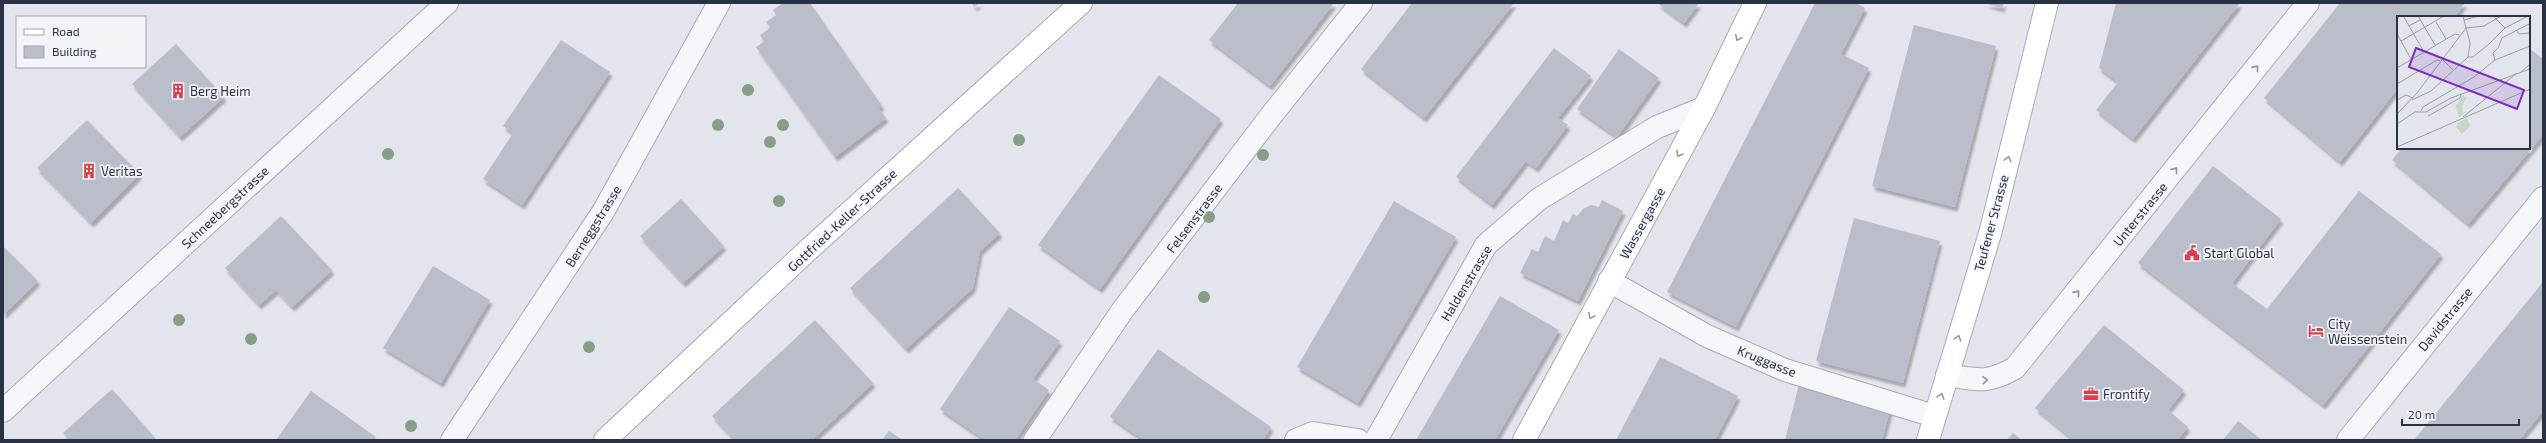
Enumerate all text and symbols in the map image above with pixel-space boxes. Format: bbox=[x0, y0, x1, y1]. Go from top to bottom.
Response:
legend bbox=[16, 16, 146, 68]
inset map bbox=[2397, 16, 2530, 149]
text: Road bbox=[52, 24, 80, 38]
one-way arrow bbox=[1735, 34, 1743, 41]
text: Building bbox=[52, 44, 97, 58]
one-way arrow bbox=[2252, 65, 2259, 72]
building icon: Berg Heim bbox=[169, 82, 187, 100]
place label: Berg Heim bbox=[190, 83, 251, 99]
one-way arrow bbox=[1677, 150, 1684, 157]
one-way arrow bbox=[2004, 156, 2012, 162]
building icon: Veritas bbox=[80, 162, 98, 180]
street label: Schneebergstrasse bbox=[178, 162, 272, 252]
place label: Veritas bbox=[101, 163, 143, 179]
street label: Gottfried-Keller-Strasse bbox=[784, 165, 900, 275]
one-way arrow bbox=[2171, 167, 2178, 174]
street label: Teufener Strasse bbox=[1970, 173, 2012, 273]
street label: Unterstrasse bbox=[2109, 179, 2171, 249]
street label: Felsenstrasse bbox=[1163, 180, 1225, 256]
street label: Berneggstrasse bbox=[561, 182, 625, 270]
street label: Wassergasse bbox=[1616, 184, 1668, 262]
street label: Haldenstrasse bbox=[1437, 242, 1495, 324]
public building icon: Start Global bbox=[2183, 244, 2201, 262]
place label: Start Global bbox=[2204, 245, 2274, 261]
street label: Davidstrasse bbox=[2414, 284, 2476, 354]
one-way arrow bbox=[2072, 290, 2079, 297]
one-way arrow bbox=[1588, 312, 1596, 319]
place label: City Weissenstein bbox=[2328, 316, 2407, 347]
hotel icon: City Weissenstein bbox=[2307, 322, 2325, 340]
one-way arrow bbox=[1953, 335, 1962, 342]
street label: Kruggasse bbox=[1735, 342, 1799, 380]
one-way arrow bbox=[1982, 375, 1988, 384]
office icon: Frontify bbox=[2082, 385, 2100, 403]
place label: Frontify bbox=[2103, 386, 2150, 402]
one-way arrow bbox=[1936, 392, 1944, 399]
scale bar bbox=[2402, 401, 2519, 427]
text: 20 m bbox=[2408, 407, 2435, 421]

